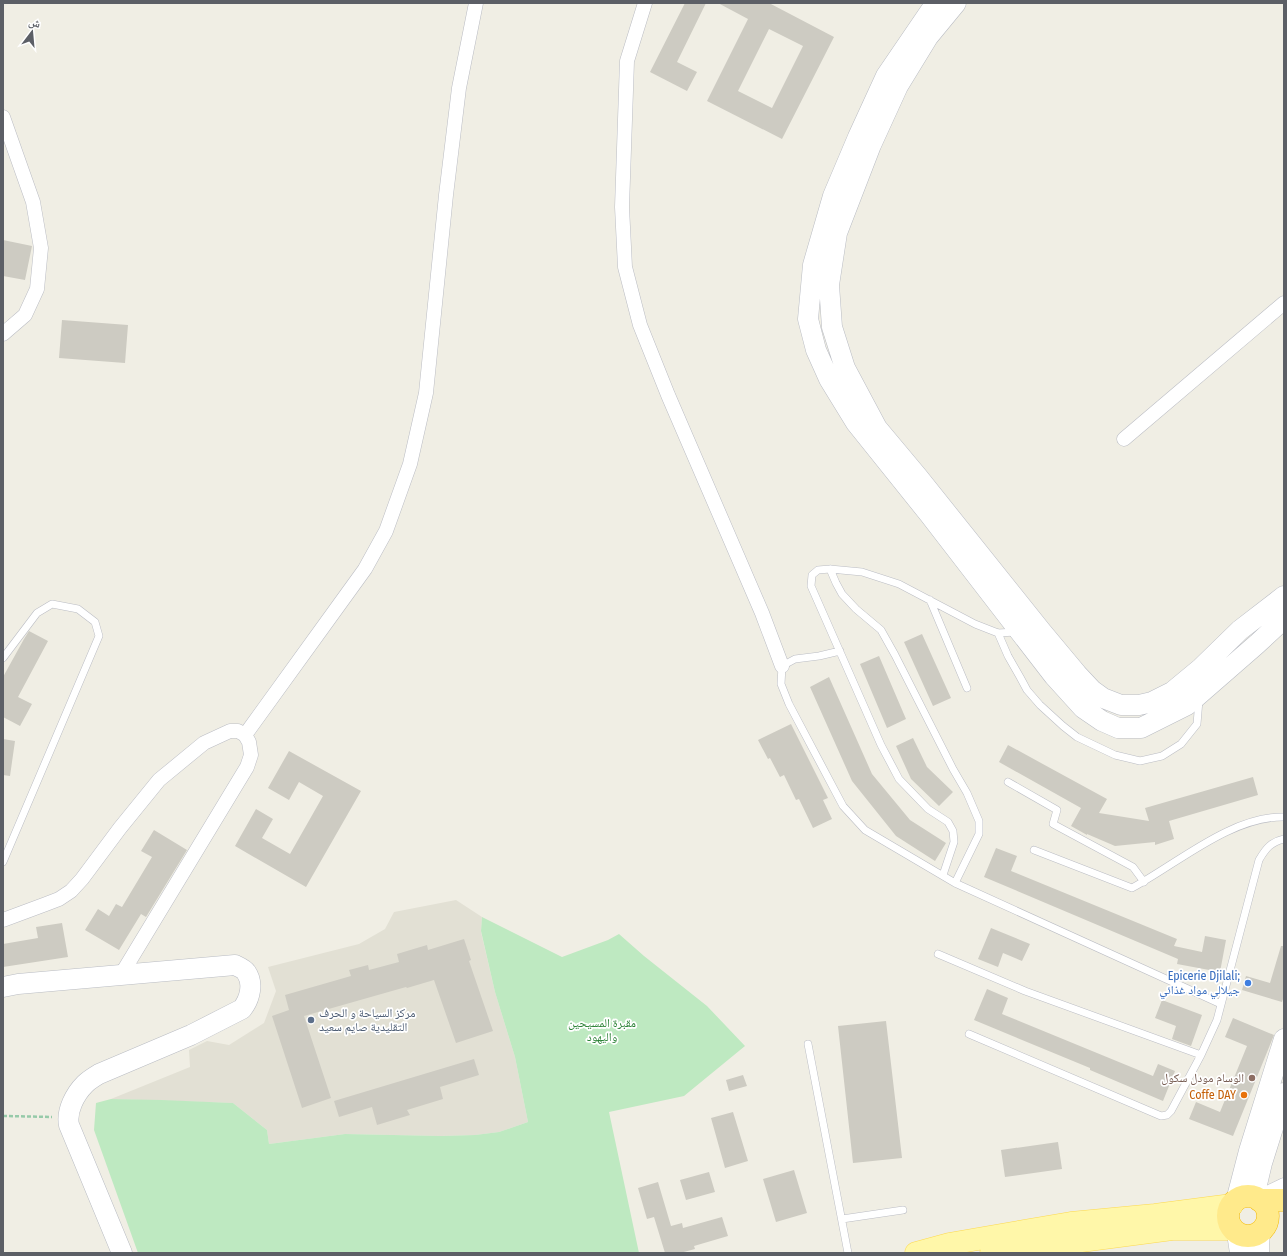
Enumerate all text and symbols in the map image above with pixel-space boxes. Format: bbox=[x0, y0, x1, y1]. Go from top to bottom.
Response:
north arrow bbox=[12, 12, 52, 52]
text: ش bbox=[27, 15, 42, 32]
place label: Epicerie Djilali; جيلالي مواد غذائي bbox=[1159, 969, 1240, 1000]
marker: Epicerie Djilali; جيلالي مواد غذائي bbox=[1243, 978, 1253, 988]
place label: مركز السياحة و الحرف التقليدية صايم سعيد bbox=[319, 1006, 415, 1035]
marker: مركز السياحة و الحرف التقليدية صايم سعيد bbox=[306, 1015, 316, 1025]
park label: مقبرة المسيحين واليهود bbox=[568, 1016, 636, 1044]
place label: الوسام مودل سكول bbox=[1161, 1071, 1244, 1086]
marker: الوسام مودل سكول bbox=[1247, 1073, 1257, 1083]
place label: Coffe DAY bbox=[1189, 1088, 1236, 1102]
marker: Coffe DAY bbox=[1239, 1090, 1249, 1100]

